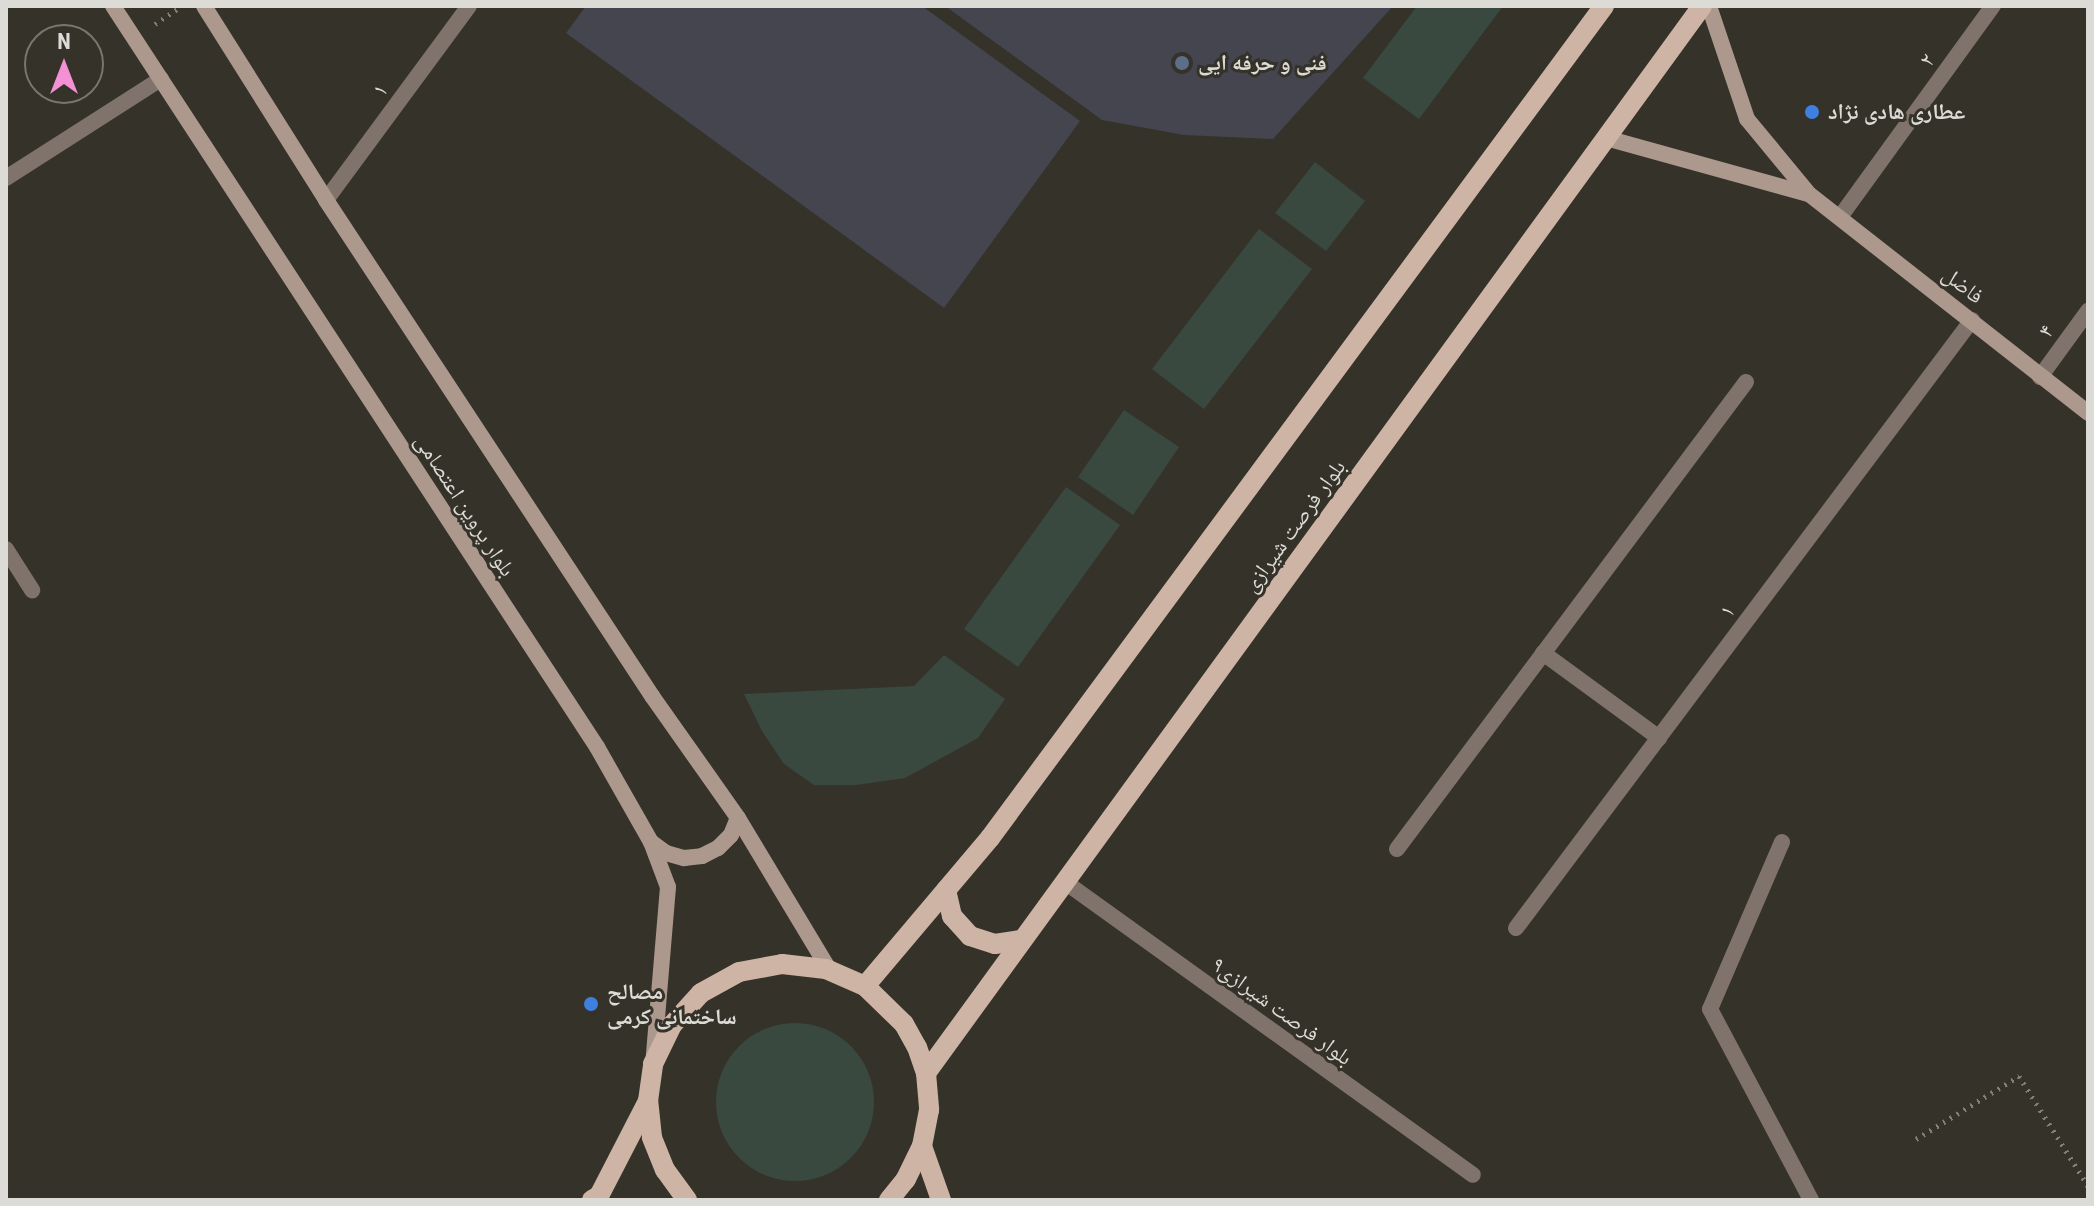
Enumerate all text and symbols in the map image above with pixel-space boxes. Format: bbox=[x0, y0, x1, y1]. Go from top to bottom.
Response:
north arrow bbox=[24, 24, 104, 104]
text: N bbox=[57, 29, 71, 54]
street label: ۲ bbox=[1913, 48, 1941, 72]
place label: فنی و حرفه ایی bbox=[1198, 50, 1327, 76]
marker: فنی و حرفه ایی bbox=[1173, 54, 1191, 72]
street label: ۱ bbox=[366, 78, 394, 102]
place label: عطاری هادی نژاد bbox=[1828, 99, 1965, 125]
marker: عطاری هادی نژاد bbox=[1803, 103, 1821, 121]
street label: فاضل bbox=[1937, 261, 1989, 309]
street label: ۴ bbox=[2032, 319, 2060, 343]
street label: بلوار پروین اعتصامی bbox=[409, 429, 521, 581]
street label: بلوار فرصت شیرازی bbox=[1237, 455, 1351, 597]
street label: ۱ bbox=[1713, 599, 1741, 623]
street label: ۹بلوار فرصت شیرازی bbox=[1207, 951, 1357, 1071]
place label: مصالح ساختمانی کرمی bbox=[607, 978, 737, 1030]
marker: مصالح ساختمانی کرمی bbox=[582, 995, 600, 1013]

